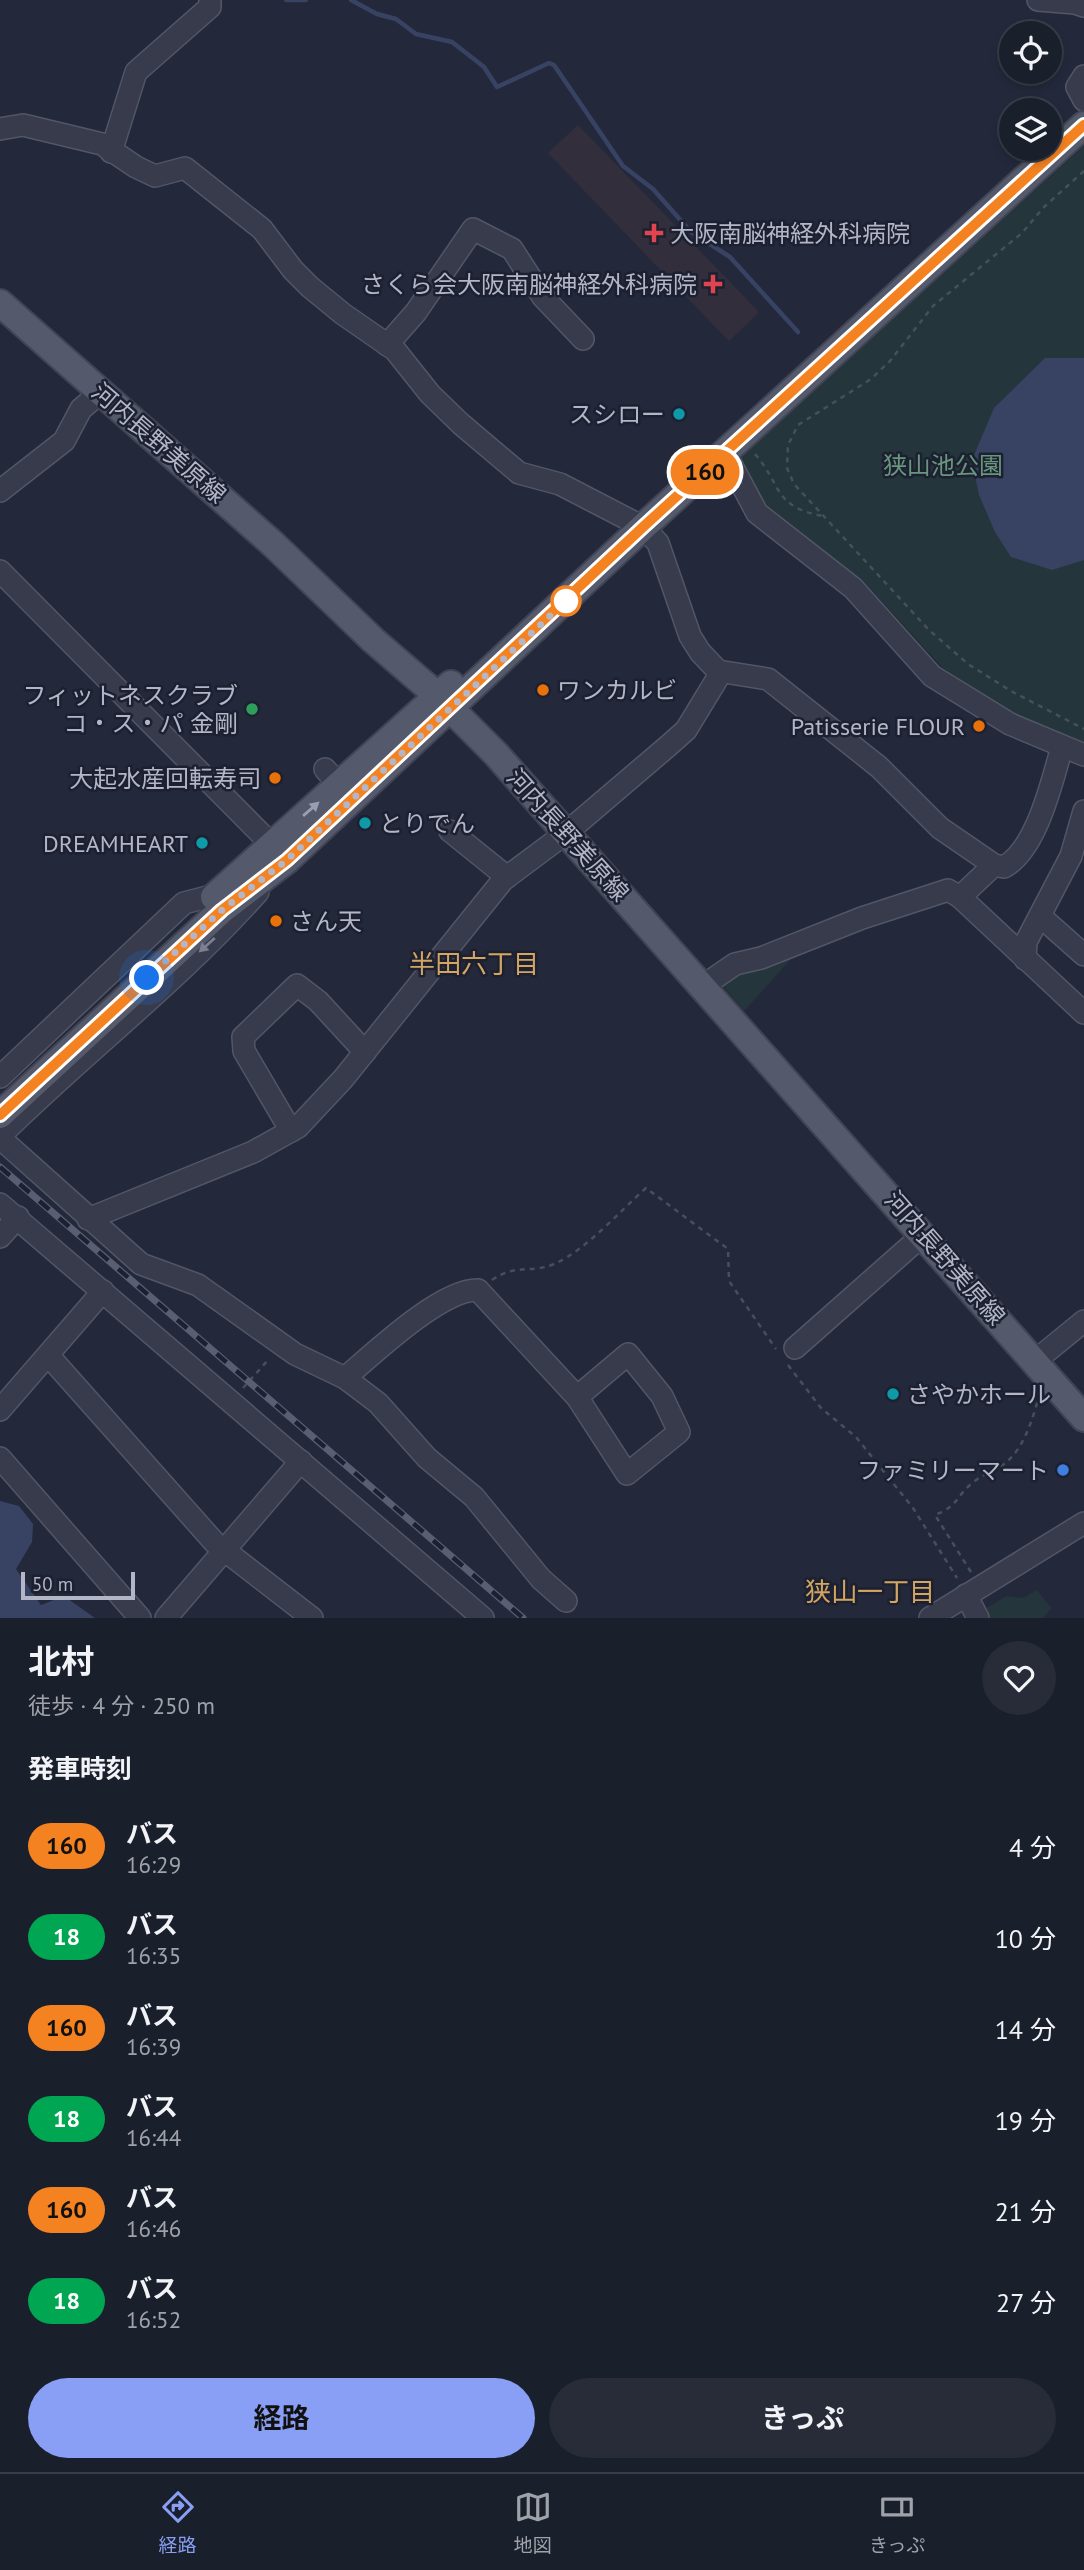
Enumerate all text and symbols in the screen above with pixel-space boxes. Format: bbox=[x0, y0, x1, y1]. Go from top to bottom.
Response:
map controls bbox=[999, 21, 1062, 161]
button: locate bbox=[999, 21, 1062, 84]
button: layers bbox=[999, 98, 1062, 161]
place label: 大阪南脳神経外科病院 bbox=[670, 218, 910, 249]
marker: 大阪南脳神経外科病院 bbox=[644, 223, 664, 243]
place label: さくら会大阪南脳神経外科病院 bbox=[361, 269, 697, 300]
marker: さくら会大阪南脳神経外科病院 bbox=[703, 274, 723, 294]
street label: 河内長野美原線 bbox=[85, 376, 233, 510]
place label: スシロー bbox=[569, 399, 665, 430]
marker: スシロー bbox=[671, 406, 687, 422]
line badge: 160 bbox=[665, 449, 745, 495]
park label: 狭山池公園 bbox=[883, 450, 1003, 481]
text: 160 bbox=[685, 456, 725, 487]
unlabelled marker bbox=[551, 586, 581, 616]
place label: ワンカルビ bbox=[557, 675, 677, 706]
place label: フィットネスクラブ コ・ス・パ 金剛 bbox=[22, 680, 238, 739]
marker: ワンカルビ bbox=[535, 682, 551, 698]
marker: フィットネスクラブ コ・ス・パ 金剛 bbox=[244, 701, 260, 717]
place label: Patisserie FLOUR bbox=[791, 711, 965, 742]
marker: Patisserie FLOUR bbox=[971, 718, 987, 734]
street label: 河内長野美原線 bbox=[500, 762, 636, 908]
place label: 大起水産回転寿司 bbox=[69, 763, 261, 794]
marker: 大起水産回転寿司 bbox=[267, 770, 283, 786]
one-way arrow bbox=[302, 801, 320, 817]
place label: とりでん bbox=[379, 808, 475, 839]
marker: とりでん bbox=[357, 815, 373, 831]
place label: DREAMHEART bbox=[43, 828, 188, 859]
marker: DREAMHEART bbox=[194, 835, 210, 851]
place label: さん天 bbox=[290, 906, 362, 937]
marker: さん天 bbox=[268, 913, 284, 929]
one-way arrow bbox=[199, 937, 216, 953]
district label: 半田六丁目 bbox=[409, 947, 539, 980]
your location bbox=[129, 960, 164, 995]
street label: 河内長野美原線 bbox=[878, 1184, 1012, 1332]
place label: さやかホール bbox=[907, 1379, 1051, 1410]
marker: さやかホール bbox=[885, 1386, 901, 1402]
place label: ファミリーマート bbox=[857, 1455, 1049, 1486]
marker: ファミリーマート bbox=[1055, 1462, 1071, 1478]
scale bar bbox=[21, 1569, 135, 1601]
text: 50 m bbox=[32, 1572, 73, 1596]
district label: 狭山一丁目 bbox=[805, 1575, 935, 1608]
text: 北村 bbox=[28, 1639, 94, 1682]
button: heart bbox=[982, 1641, 1056, 1715]
text: 徒歩 · 4 分 · 250 m bbox=[28, 1691, 215, 1720]
text: 発車時刻 bbox=[28, 1752, 132, 1785]
text: バス bbox=[126, 1817, 178, 1850]
text: 160 bbox=[46, 1830, 87, 1861]
text: 4 分 bbox=[1009, 1831, 1056, 1864]
text: 16:29 bbox=[126, 1850, 181, 1879]
text: バス bbox=[126, 1908, 178, 1941]
text: 18 bbox=[53, 1921, 80, 1952]
text: 10 分 bbox=[995, 1922, 1056, 1955]
text: 16:35 bbox=[126, 1941, 181, 1970]
text: バス bbox=[126, 1999, 178, 2032]
text: 160 bbox=[46, 2012, 87, 2043]
text: 14 分 bbox=[995, 2013, 1056, 2046]
text: 16:39 bbox=[126, 2032, 181, 2061]
text: バス bbox=[126, 2090, 178, 2123]
text: 18 bbox=[53, 2103, 80, 2134]
text: 19 分 bbox=[995, 2104, 1056, 2137]
text: 16:44 bbox=[126, 2123, 181, 2152]
text: バス bbox=[126, 2181, 178, 2214]
text: 160 bbox=[46, 2194, 87, 2225]
text: 21 分 bbox=[995, 2195, 1056, 2228]
text: 16:46 bbox=[126, 2214, 181, 2243]
text: バス bbox=[126, 2272, 178, 2305]
text: 18 bbox=[53, 2285, 80, 2316]
text: 27 分 bbox=[996, 2286, 1056, 2319]
text: 16:52 bbox=[126, 2305, 181, 2334]
button: 経路 bbox=[28, 2378, 535, 2458]
button: きっぷ bbox=[549, 2378, 1056, 2458]
tab: 経路 bbox=[159, 2488, 197, 2557]
tab: 地図 bbox=[514, 2488, 552, 2557]
tab: きっぷ bbox=[869, 2488, 925, 2557]

